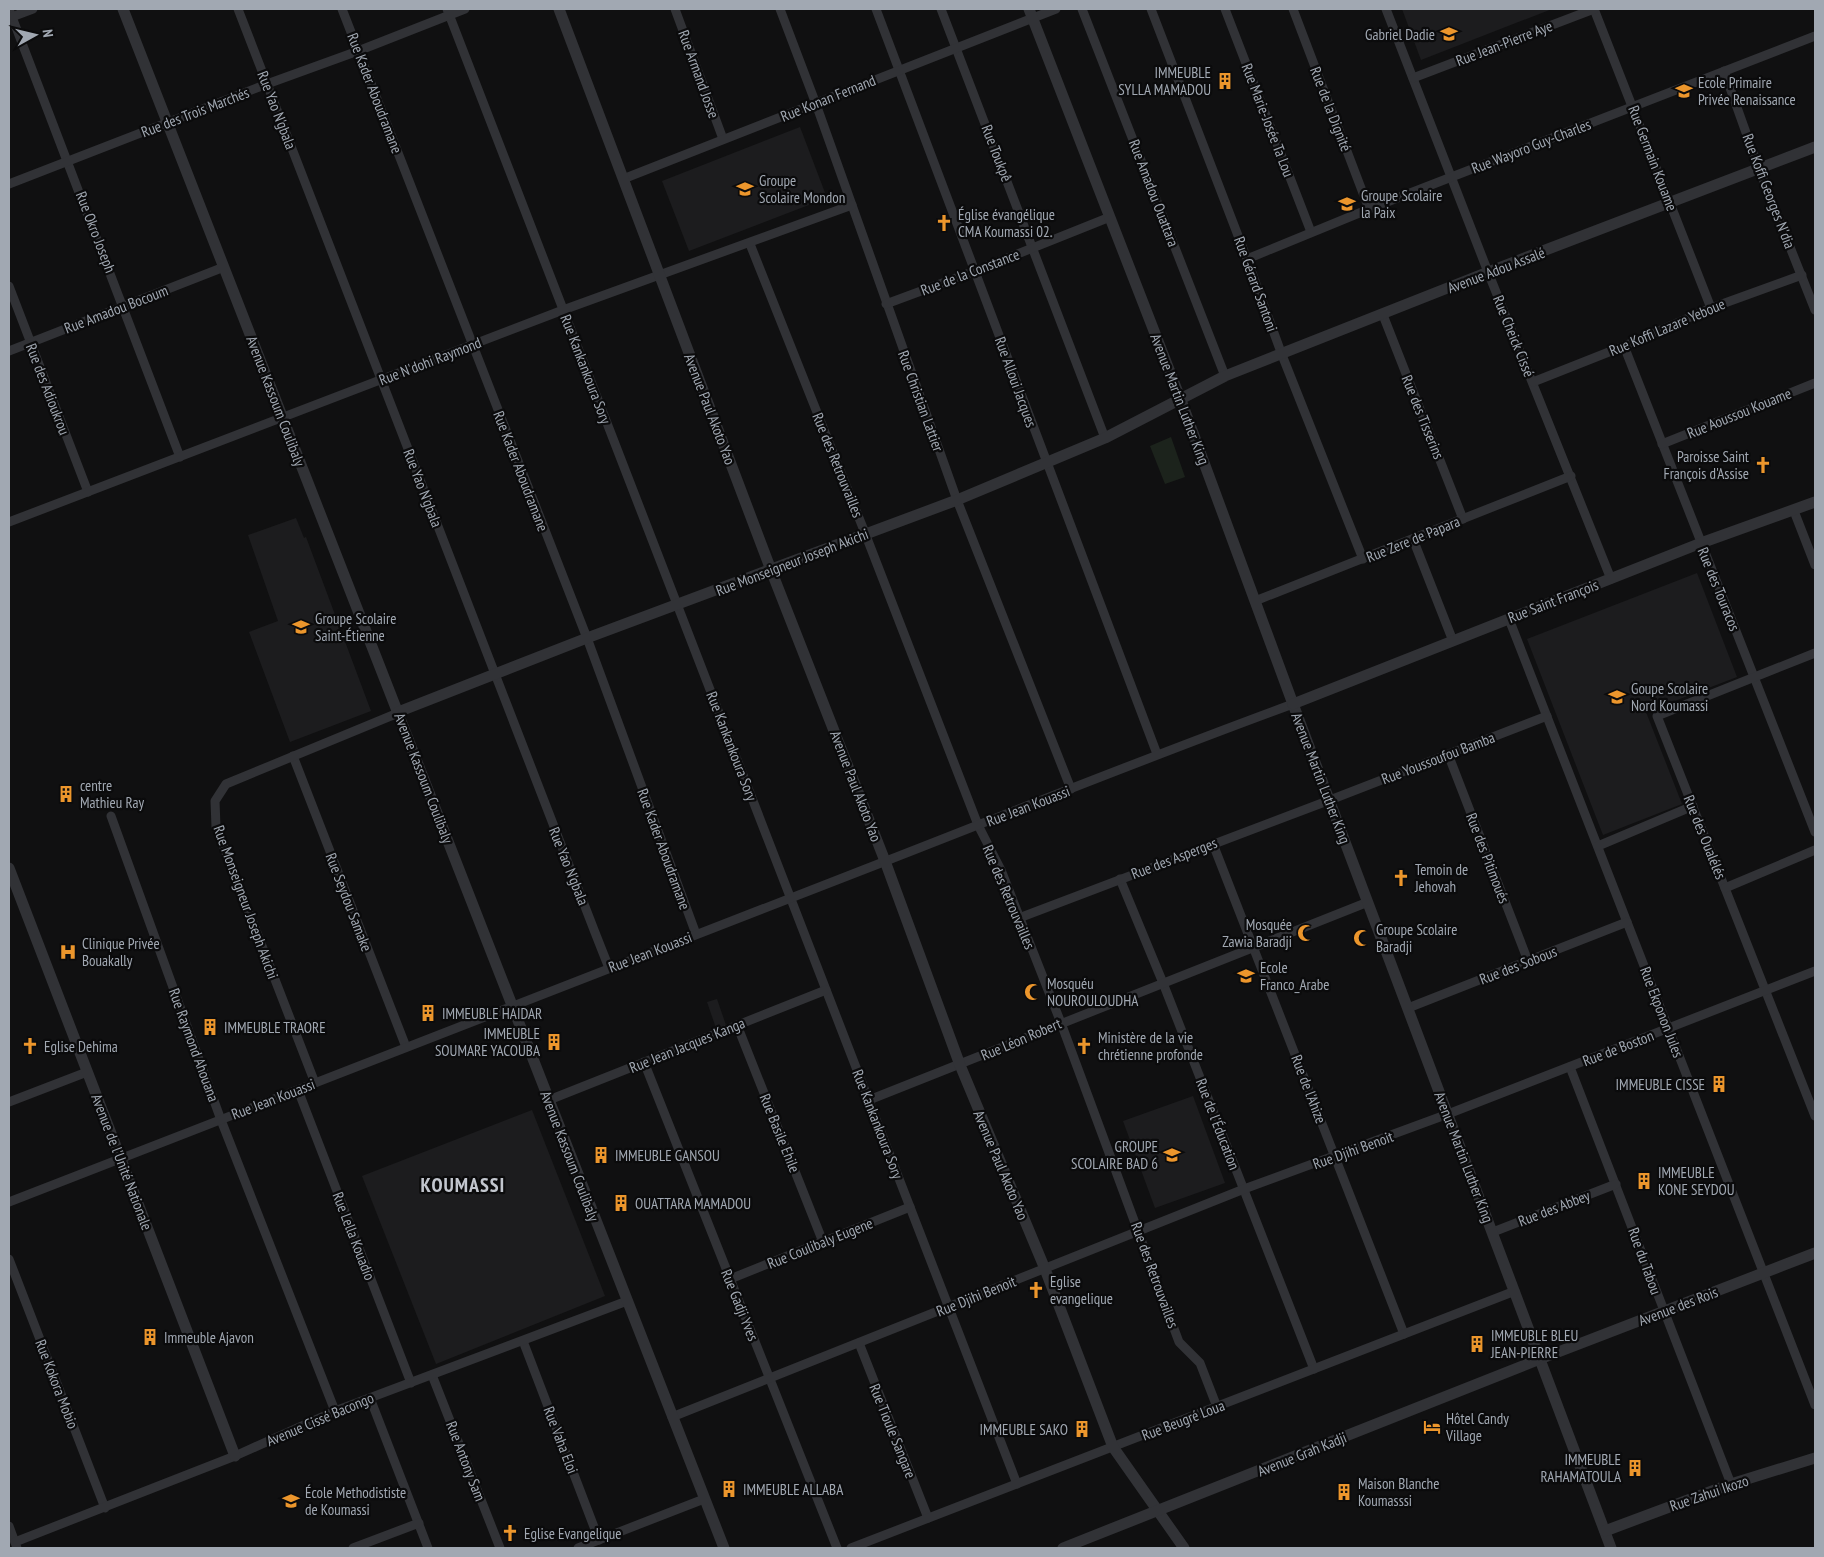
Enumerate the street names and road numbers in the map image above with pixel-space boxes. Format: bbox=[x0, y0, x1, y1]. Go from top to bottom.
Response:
street label: Rue Jean-Pierre Aye bbox=[1453, 16, 1555, 70]
street label: Rue Armand Josse bbox=[674, 27, 724, 121]
street label: Rue Kader Aboudramane bbox=[343, 30, 407, 156]
street label: Rue Marie-Josée Ta Lou bbox=[1238, 61, 1298, 179]
street label: Rue de la Dignité bbox=[1306, 64, 1356, 154]
street label: Rue Yao N'gbala bbox=[253, 68, 301, 152]
street label: Rue Konan Fernand bbox=[778, 70, 878, 126]
street label: Rue des Trois Marchés bbox=[138, 83, 252, 141]
street label: Rue Germain Kouame bbox=[1624, 103, 1682, 213]
street label: Rue Wayoro Guy-Charles bbox=[1469, 114, 1593, 178]
street label: Rue Toukpê bbox=[977, 122, 1017, 184]
street label: Rue Koffi Georges N'dia bbox=[1738, 131, 1800, 251]
street label: Rue Amadou Ouattara bbox=[1125, 137, 1183, 249]
street label: Rue Okro Joseph bbox=[72, 189, 120, 275]
street label: Rue Gérard Santoni bbox=[1230, 234, 1282, 334]
street label: Avenue Adou Assalé bbox=[1445, 243, 1547, 297]
street label: Rue de la Constance bbox=[918, 244, 1022, 300]
street label: Rue Amadou Bocoum bbox=[61, 280, 171, 338]
street label: Rue Cheick Cissé bbox=[1489, 292, 1539, 380]
street label: Rue Koffi Lazare Yeboue bbox=[1606, 294, 1728, 360]
street label: Rue Kankankoura Sory bbox=[556, 312, 616, 427]
street label: Avenue Martin Luther King bbox=[1146, 331, 1214, 467]
street label: Avenue Kassoum Coulibaly bbox=[242, 333, 310, 469]
street label: Rue N'dohi Raymond bbox=[376, 333, 484, 389]
street label: Rue Alloui Jacques bbox=[991, 334, 1041, 430]
street label: Rue des Adioukrou bbox=[22, 341, 74, 437]
street label: Rue Christian Lattier bbox=[894, 348, 948, 455]
street label: Avenue Paul Akoto Yao bbox=[680, 351, 740, 467]
street label: Rue des Tisserins bbox=[1398, 372, 1448, 462]
street label: Rue Aoussou Kouame bbox=[1684, 383, 1794, 443]
street label: Rue Kader Aboudramane bbox=[489, 408, 553, 534]
street label: Rue des Retrouvailles bbox=[808, 410, 868, 520]
street label: Rue Yao N'gbala bbox=[399, 446, 447, 530]
street label: Rue Zere de Papara bbox=[1363, 512, 1463, 566]
street label: Rue Monseigneur Joseph Akichi bbox=[713, 524, 871, 600]
street label: Rue des Touracos bbox=[1694, 544, 1744, 634]
street label: Rue Saint François bbox=[1505, 575, 1601, 627]
street label: Rue Kankankoura Sory bbox=[702, 689, 762, 804]
street label: Avenue Kassoum Coulibaly bbox=[390, 710, 458, 846]
street label: Avenue Martin Luther King bbox=[1287, 710, 1355, 846]
street label: Avenue Paul Akoto Yao bbox=[826, 728, 886, 844]
street label: Rue Youssoufou Bamba bbox=[1379, 728, 1497, 788]
street label: Rue Jean Kouassi bbox=[984, 781, 1072, 831]
street label: Rue Kader Aboudramane bbox=[633, 786, 695, 912]
street label: Rue des Oualélés bbox=[1679, 792, 1731, 882]
street label: Rue des Pitimoués bbox=[1462, 810, 1514, 906]
street label: Rue Monseigneur Joseph Akichi bbox=[209, 823, 283, 981]
street label: Rue Yao N'gbala bbox=[545, 824, 593, 908]
street label: Rue des Asperges bbox=[1128, 833, 1220, 883]
street label: Rue des Retrouvailles bbox=[978, 842, 1040, 952]
street label: Rue Seydou Samake bbox=[322, 850, 376, 954]
street label: Rue Jean Kouassi bbox=[606, 927, 694, 977]
street label: Rue des Sobous bbox=[1477, 942, 1559, 988]
street label: Rue Ekponon Jules bbox=[1636, 964, 1688, 1060]
street label: Rue Raymond Ahouana bbox=[165, 986, 223, 1104]
street label: Rue Jean Jacques Kanga bbox=[626, 1013, 748, 1077]
street label: Rue Léon Robert bbox=[978, 1014, 1064, 1064]
street label: Rue de Boston bbox=[1580, 1026, 1656, 1070]
street label: Rue de l'Ahize bbox=[1287, 1052, 1331, 1126]
street label: Rue Kankankoura Sory bbox=[848, 1067, 908, 1182]
street label: Rue Jean Kouassi bbox=[229, 1074, 317, 1124]
street label: Rue de l'Éducation bbox=[1192, 1076, 1244, 1172]
street label: Avenue Kassoum Coulibaly bbox=[536, 1088, 604, 1224]
street label: Avenue Martin Luther King bbox=[1430, 1089, 1498, 1225]
street label: Avenue de l'Unité Nationale bbox=[87, 1091, 157, 1233]
street label: Rue Basile Ehile bbox=[756, 1091, 804, 1175]
street label: Avenue Paul Akoto Yao bbox=[969, 1107, 1033, 1223]
street label: Rue Djihi Benoit bbox=[1310, 1127, 1396, 1173]
street label: Rue des Abbey bbox=[1515, 1186, 1593, 1230]
street label: Rue Lella Kouadio bbox=[328, 1189, 380, 1283]
street label: Rue Coulibaly Eugene bbox=[764, 1213, 876, 1273]
street label: Rue des Retrouvailles bbox=[1127, 1219, 1183, 1331]
street label: Rue du Tabou bbox=[1624, 1225, 1666, 1297]
street label: Rue Gadji Yves bbox=[717, 1266, 763, 1344]
street label: Rue Djihi Benoit bbox=[933, 1271, 1019, 1321]
street label: Avenue des Rois bbox=[1636, 1282, 1720, 1330]
street label: Rue Kokora Mobio bbox=[31, 1337, 83, 1431]
street label: Rue Tioule Sangare bbox=[865, 1381, 921, 1481]
street label: Avenue Cissé Bacongo bbox=[263, 1388, 377, 1450]
street label: Rue Beugré Loua bbox=[1139, 1395, 1227, 1445]
street label: Rue Vaha Eloi bbox=[539, 1404, 583, 1476]
street label: Rue Antony Sam bbox=[442, 1418, 490, 1504]
street label: Avenue Grah Kadji bbox=[1255, 1428, 1349, 1480]
street label: Rue Zahui Ikozo bbox=[1667, 1471, 1751, 1515]

